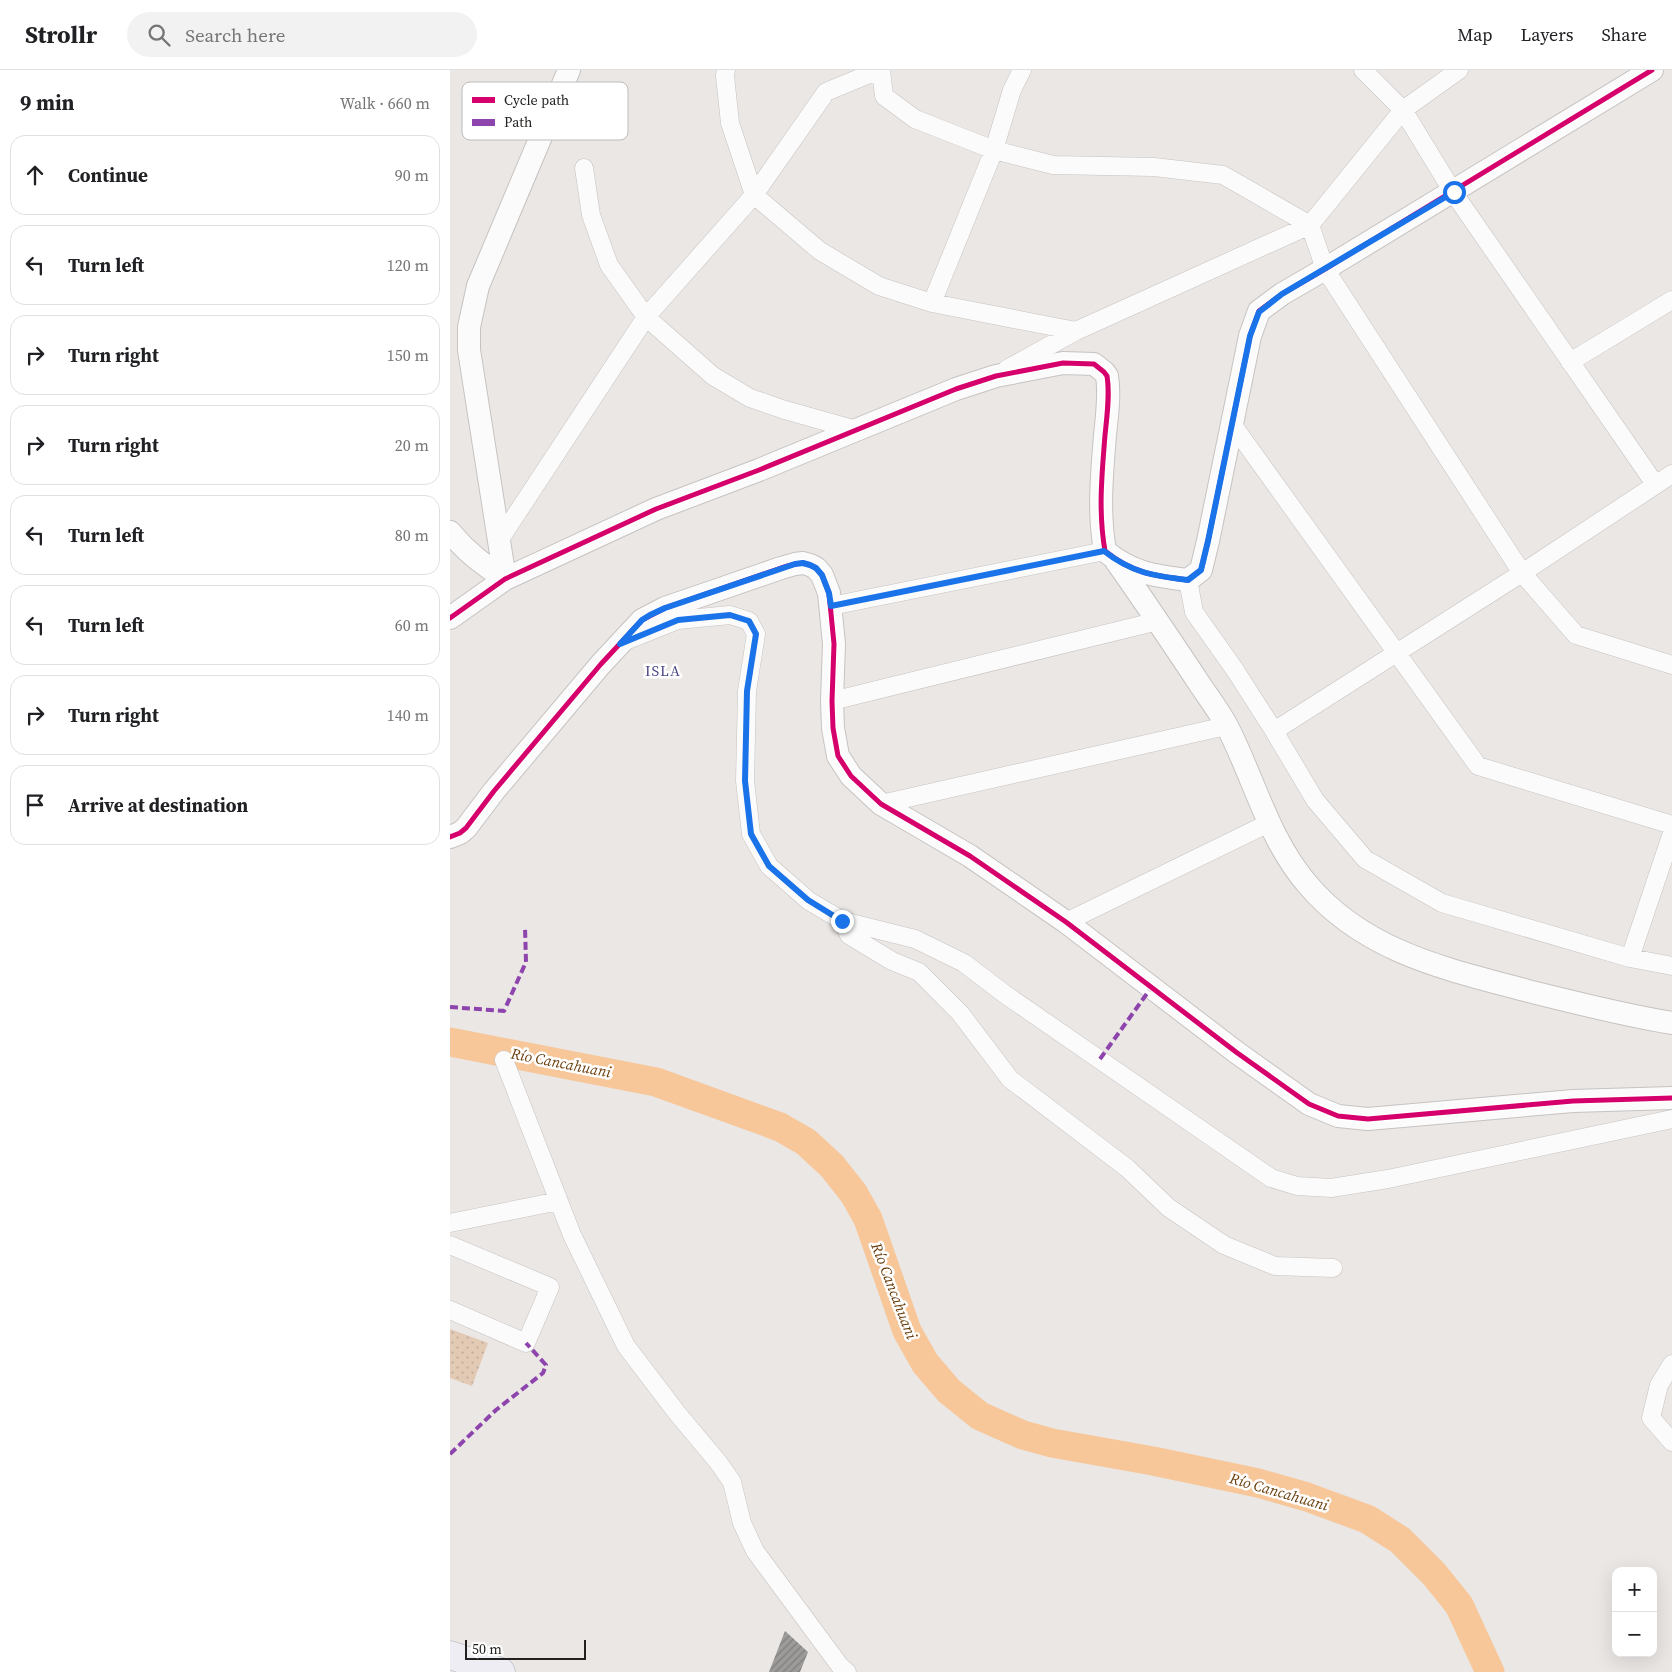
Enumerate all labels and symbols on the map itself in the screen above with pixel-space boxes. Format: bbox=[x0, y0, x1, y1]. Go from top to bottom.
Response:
legend bbox=[462, 82, 628, 140]
text: Cycle path bbox=[504, 90, 569, 110]
text: Path bbox=[504, 112, 532, 132]
route start bbox=[1443, 181, 1466, 204]
district label: ISLA bbox=[645, 660, 681, 681]
route end bbox=[831, 910, 854, 933]
water label: Río Cancahuani bbox=[508, 1042, 613, 1083]
water label: Río Cancahuani bbox=[866, 1239, 923, 1342]
water label: Río Cancahuani bbox=[1226, 1467, 1331, 1516]
scale bar bbox=[465, 1637, 586, 1660]

